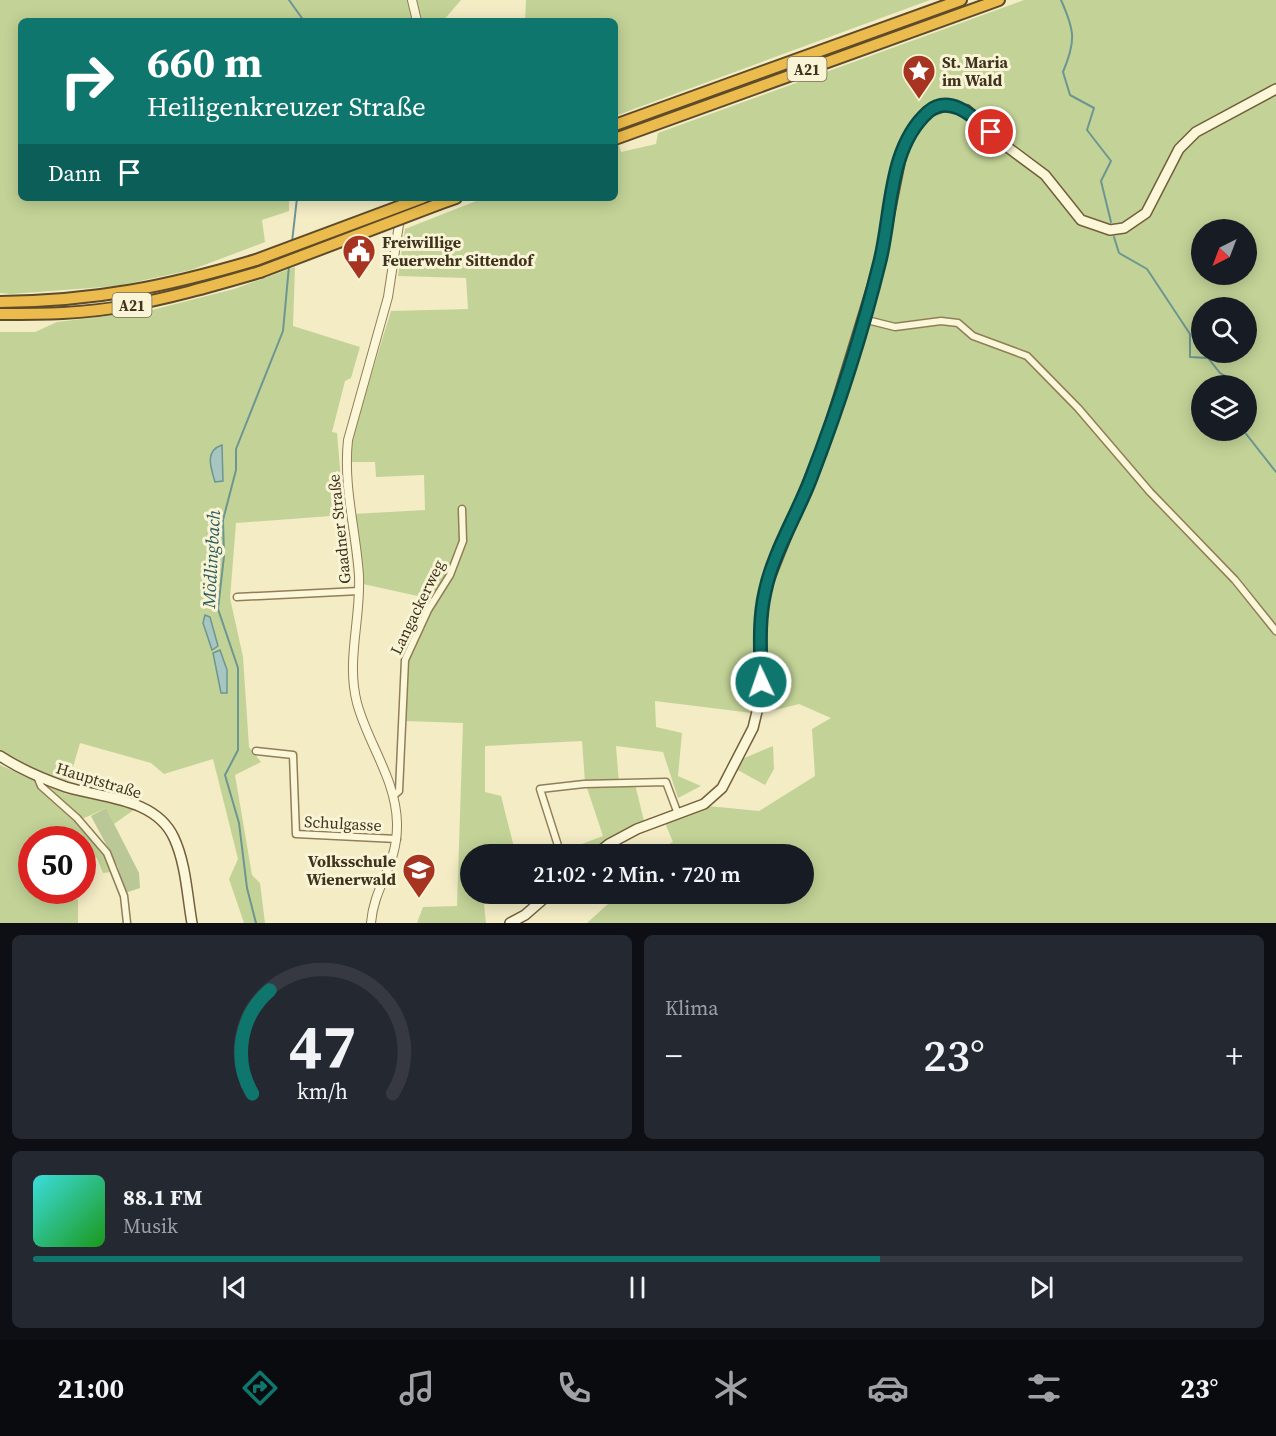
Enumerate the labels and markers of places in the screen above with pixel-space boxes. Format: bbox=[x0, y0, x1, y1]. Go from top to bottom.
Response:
place label: St. Maria im Wald bbox=[942, 51, 1008, 91]
place icon: St. Maria im Wald bbox=[901, 53, 937, 100]
pin bbox=[965, 106, 1016, 157]
place label: Freiwillige Feuerwehr Sittendof bbox=[382, 231, 535, 271]
public building icon: Freiwillige Feuerwehr Sittendof bbox=[341, 233, 377, 280]
place label: Volksschule Wienerwald bbox=[306, 850, 396, 890]
school or university icon: Volksschule Wienerwald bbox=[401, 852, 437, 899]

